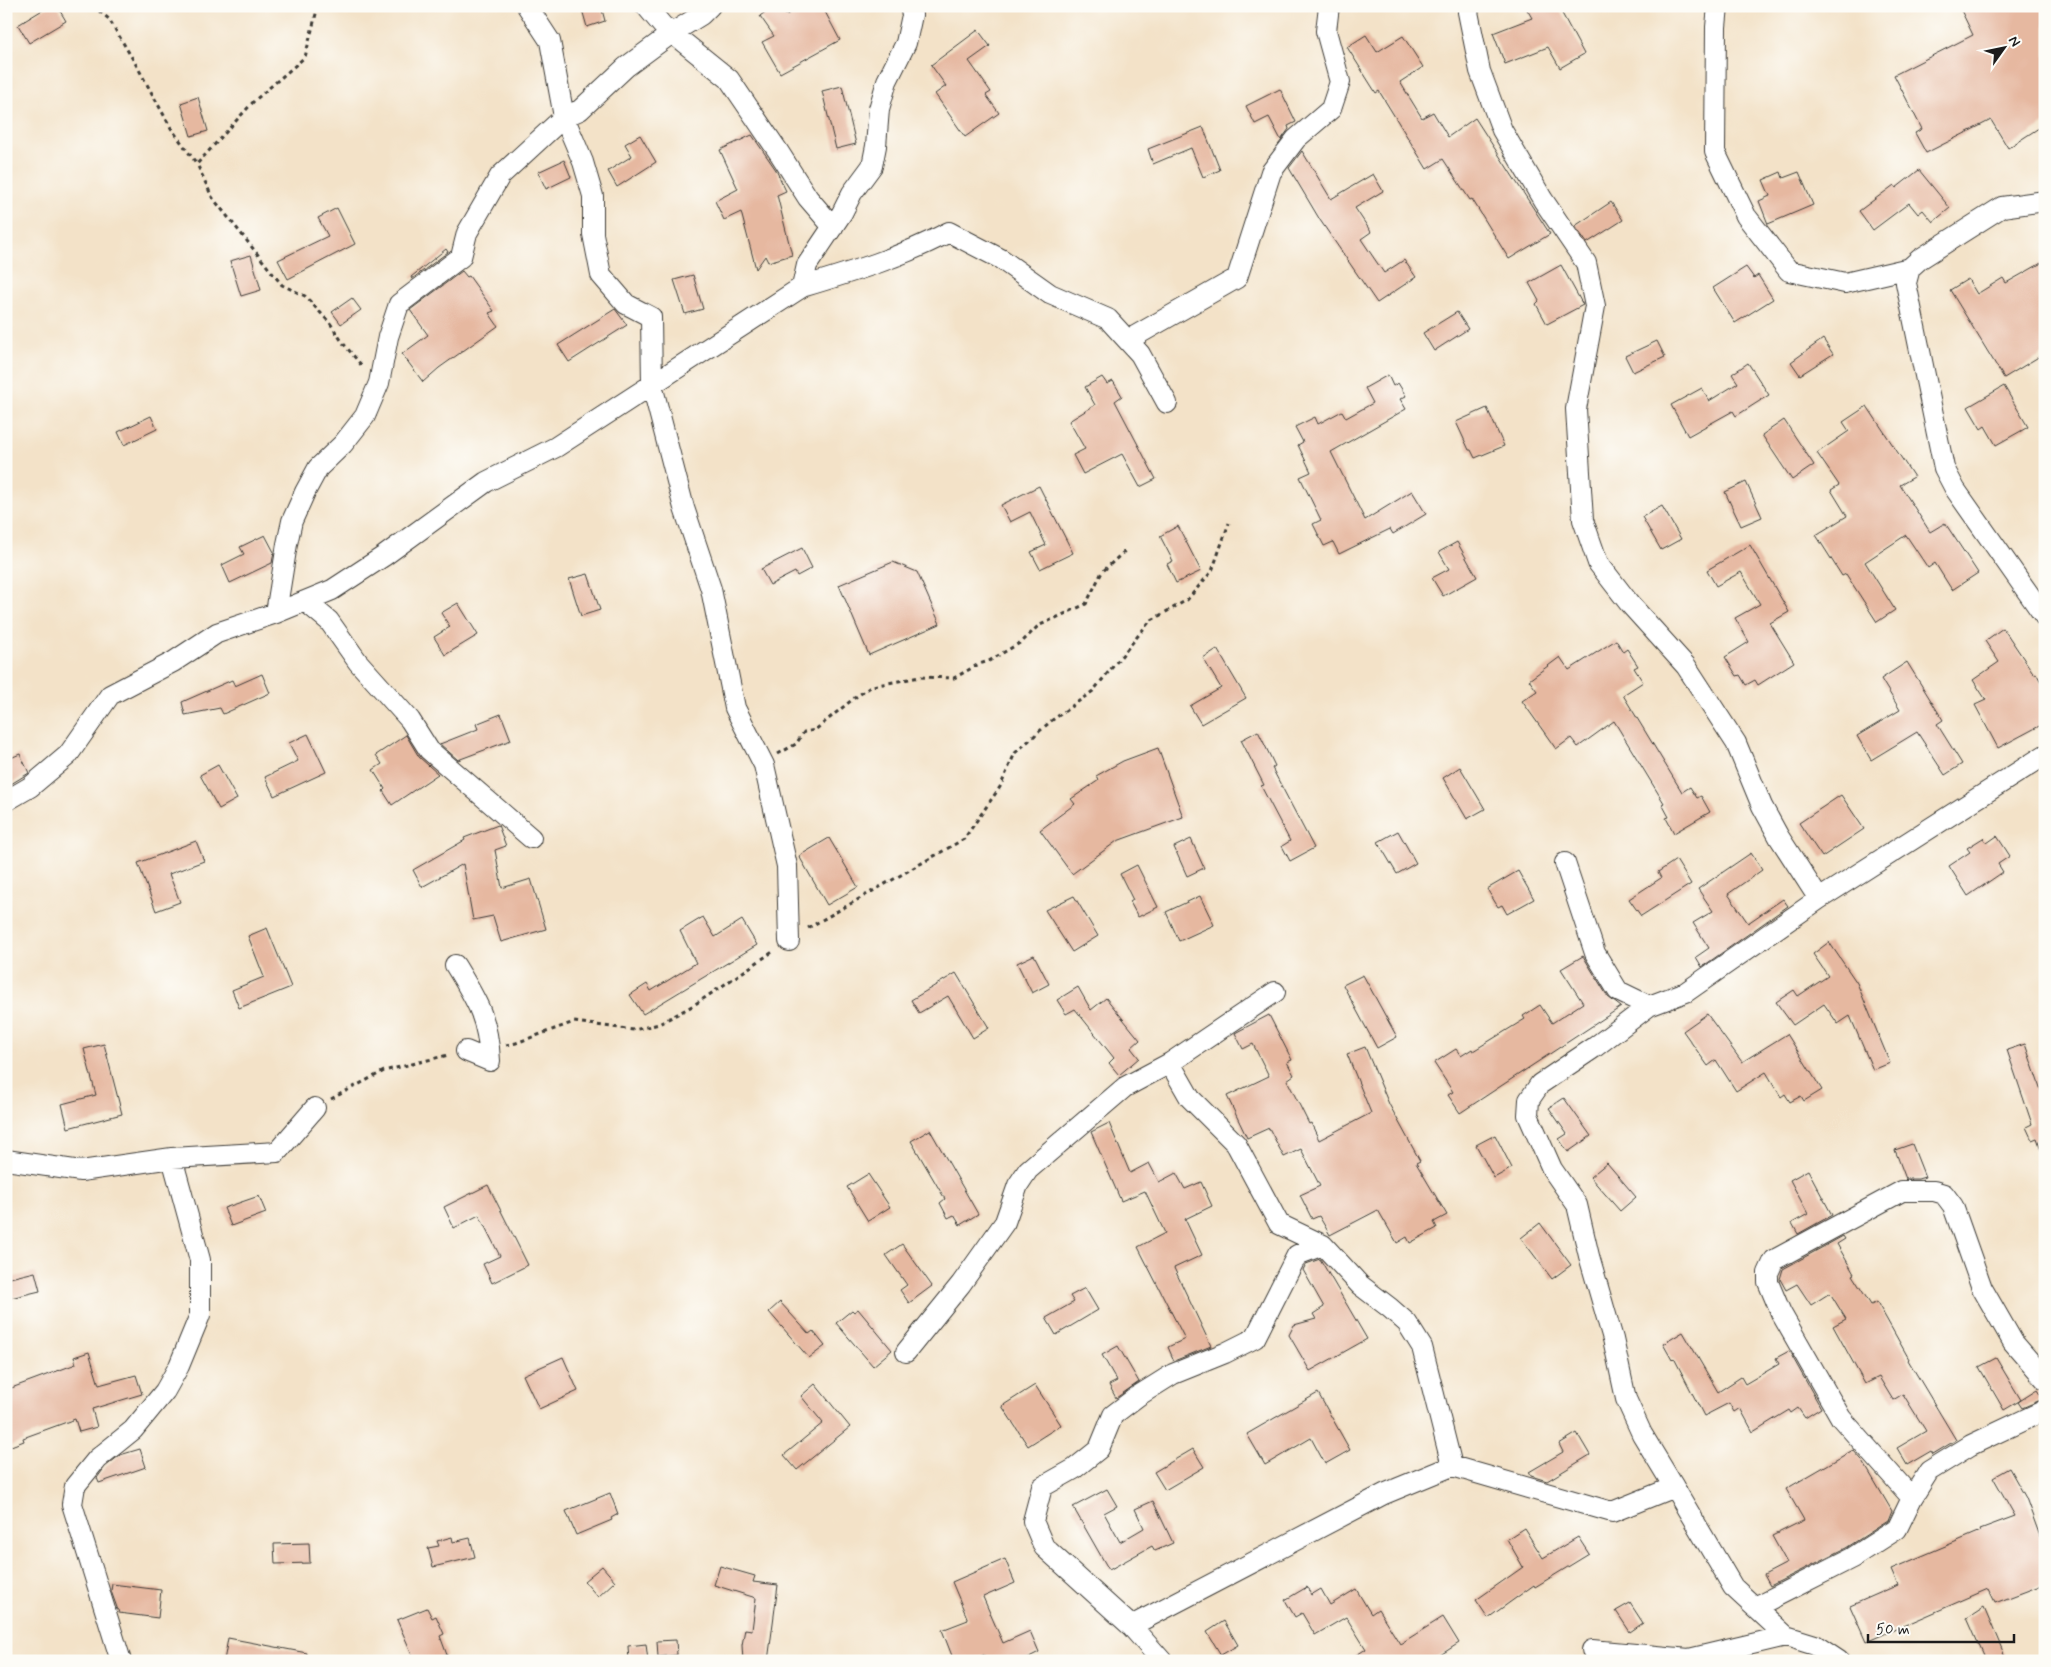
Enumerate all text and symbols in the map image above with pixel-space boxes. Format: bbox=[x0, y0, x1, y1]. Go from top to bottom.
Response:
north arrow bbox=[1978, 22, 2028, 72]
text: N bbox=[2004, 33, 2024, 50]
scale bar bbox=[1868, 1612, 2015, 1644]
text: 50 m bbox=[1876, 1620, 1910, 1640]

